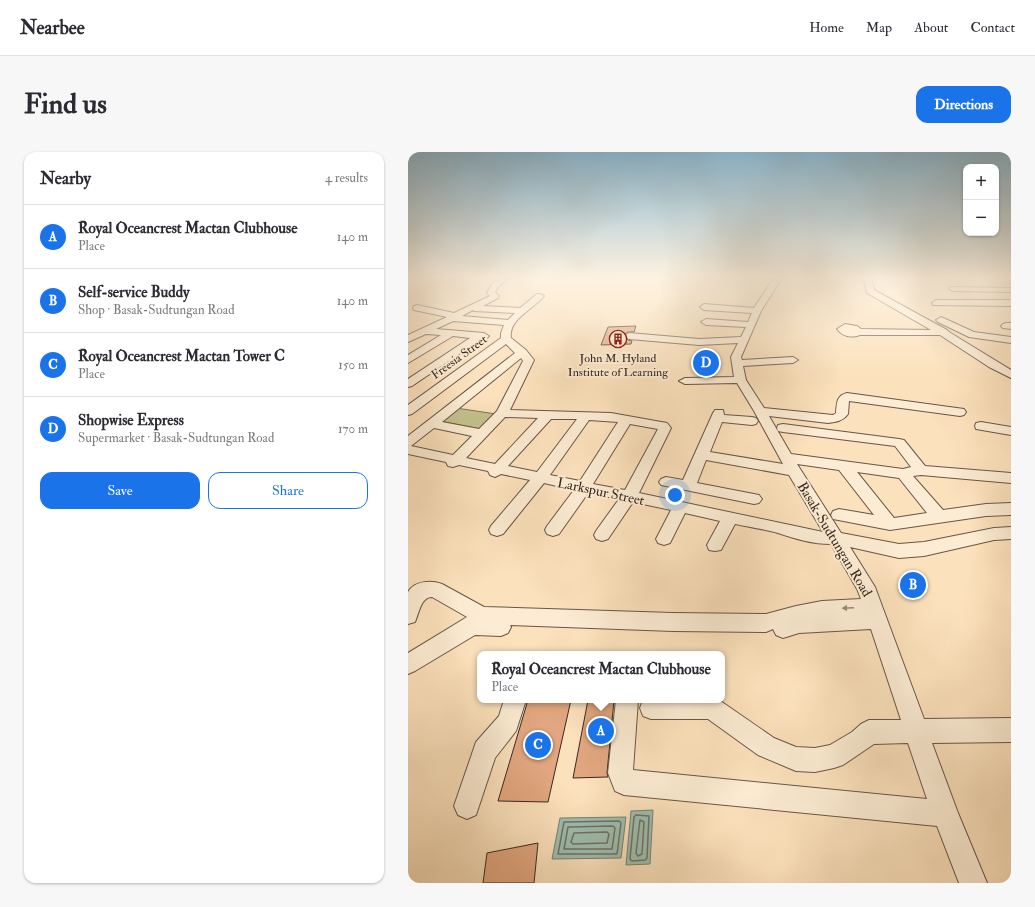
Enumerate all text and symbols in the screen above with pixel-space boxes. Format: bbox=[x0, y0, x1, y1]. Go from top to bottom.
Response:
text: Nearbee bbox=[20, 16, 85, 40]
text: Home bbox=[809, 19, 844, 36]
text: Map bbox=[866, 19, 892, 36]
text: About bbox=[914, 19, 948, 36]
text: Contact bbox=[970, 19, 1015, 36]
button: Directions bbox=[916, 86, 1011, 123]
text: Find us bbox=[24, 87, 107, 122]
map controls bbox=[963, 164, 999, 236]
button: + bbox=[963, 164, 999, 200]
text: Nearby bbox=[40, 168, 91, 189]
text: 4 results bbox=[325, 170, 368, 186]
button: − bbox=[963, 200, 999, 236]
text: Royal Oceancrest Mactan Clubhouse bbox=[78, 219, 297, 238]
text: A bbox=[49, 229, 57, 245]
text: 140 m bbox=[337, 229, 368, 245]
text: Place bbox=[78, 238, 105, 254]
text: Self-service Buddy bbox=[78, 283, 190, 302]
text: B bbox=[49, 293, 57, 309]
text: 140 m bbox=[337, 293, 368, 309]
text: Shop · Basak-Sudtungan Road bbox=[78, 302, 235, 318]
building icon: John M. Hyland Institute of Learning bbox=[608, 329, 628, 349]
street label: Freesia Street bbox=[428, 332, 490, 383]
text: Royal Oceancrest Mactan Tower C bbox=[78, 347, 285, 366]
pin: D bbox=[693, 348, 719, 378]
place label: John M. Hyland Institute of Learning bbox=[568, 351, 669, 380]
text: C bbox=[48, 357, 58, 373]
text: 150 m bbox=[338, 357, 368, 373]
text: Place bbox=[78, 366, 105, 382]
text: Shopwise Express bbox=[78, 411, 184, 430]
text: D bbox=[48, 421, 58, 437]
text: 170 m bbox=[338, 421, 368, 437]
text: Supermarket · Basak-Sudtungan Road bbox=[78, 430, 274, 446]
button: Save bbox=[40, 472, 200, 509]
button: Share bbox=[208, 472, 368, 509]
street label: Larkspur Street bbox=[556, 474, 646, 510]
street label: Basak-Sudtungan Road bbox=[794, 479, 876, 600]
your location bbox=[665, 485, 685, 505]
pin: B bbox=[900, 570, 926, 600]
one-way arrow bbox=[841, 605, 854, 611]
popup bbox=[477, 651, 725, 703]
text: Royal Oceancrest Mactan Clubhouse bbox=[491, 660, 711, 679]
text: Place bbox=[491, 679, 518, 695]
pin: A bbox=[588, 716, 614, 746]
pin: C bbox=[525, 730, 551, 760]

